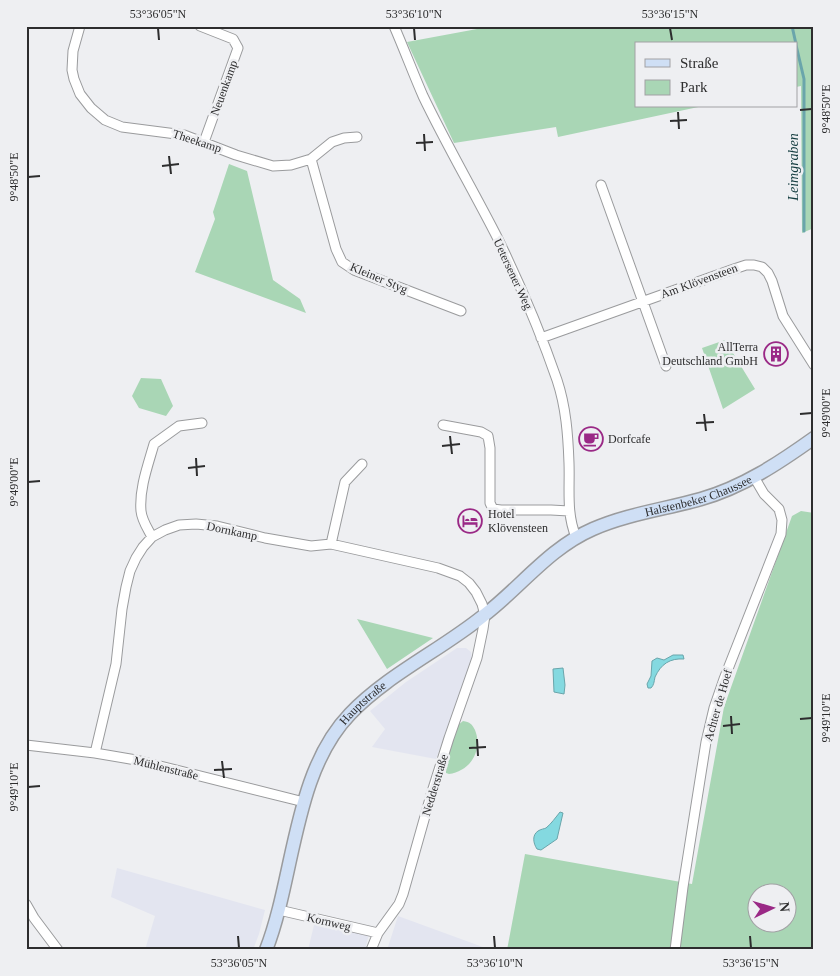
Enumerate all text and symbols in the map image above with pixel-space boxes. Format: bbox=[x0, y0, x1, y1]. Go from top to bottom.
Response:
text: 53°36'05"N bbox=[130, 7, 187, 21]
text: 53°36'10"N bbox=[386, 7, 443, 21]
text: 53°36'15"N bbox=[642, 7, 699, 21]
legend bbox=[635, 42, 798, 108]
text: Straße bbox=[680, 55, 719, 71]
street label: Neuenkamp bbox=[208, 58, 240, 118]
text: Park bbox=[680, 79, 708, 95]
text: 9°48'50"E bbox=[819, 84, 833, 134]
street label: Theekamp bbox=[171, 127, 223, 155]
water label: Leimgraben bbox=[786, 133, 801, 202]
text: 9°48'50"E bbox=[7, 152, 21, 202]
street label: Uetersener Weg bbox=[491, 236, 535, 312]
street label: Kleiner Styg bbox=[348, 260, 410, 296]
street label: Am Klövensteen bbox=[659, 261, 739, 301]
place label: AllTerra Deutschland GmbH bbox=[662, 340, 759, 368]
building icon: AllTerra Deutschland GmbH bbox=[763, 341, 789, 367]
text: 9°49'00"E bbox=[819, 388, 833, 438]
cafe icon: Dorfcafe bbox=[578, 426, 604, 452]
place label: Dorfcafe bbox=[608, 432, 651, 446]
text: 9°49'00"E bbox=[7, 457, 21, 507]
street label: Halstenbeker Chaussee bbox=[643, 472, 754, 519]
place label: Hotel Klövensteen bbox=[488, 507, 548, 535]
hotel icon: Hotel Klövensteen bbox=[457, 508, 483, 534]
street label: Dornkamp bbox=[205, 519, 259, 543]
street label: Achter de Hoef bbox=[701, 668, 735, 742]
street label: Hauptstraße bbox=[337, 678, 389, 728]
text: 9°49'10"E bbox=[819, 693, 833, 743]
street label: Nedderstraße bbox=[419, 752, 451, 818]
street label: Mühlenstraße bbox=[132, 753, 200, 783]
text: 9°49'10"E bbox=[7, 762, 21, 812]
north arrow bbox=[748, 884, 798, 934]
text: N bbox=[777, 901, 792, 913]
street label: Kornweg bbox=[306, 910, 352, 934]
text: 53°36'05"N bbox=[211, 956, 268, 970]
text: 53°36'10"N bbox=[467, 956, 524, 970]
text: 53°36'15"N bbox=[723, 956, 780, 970]

